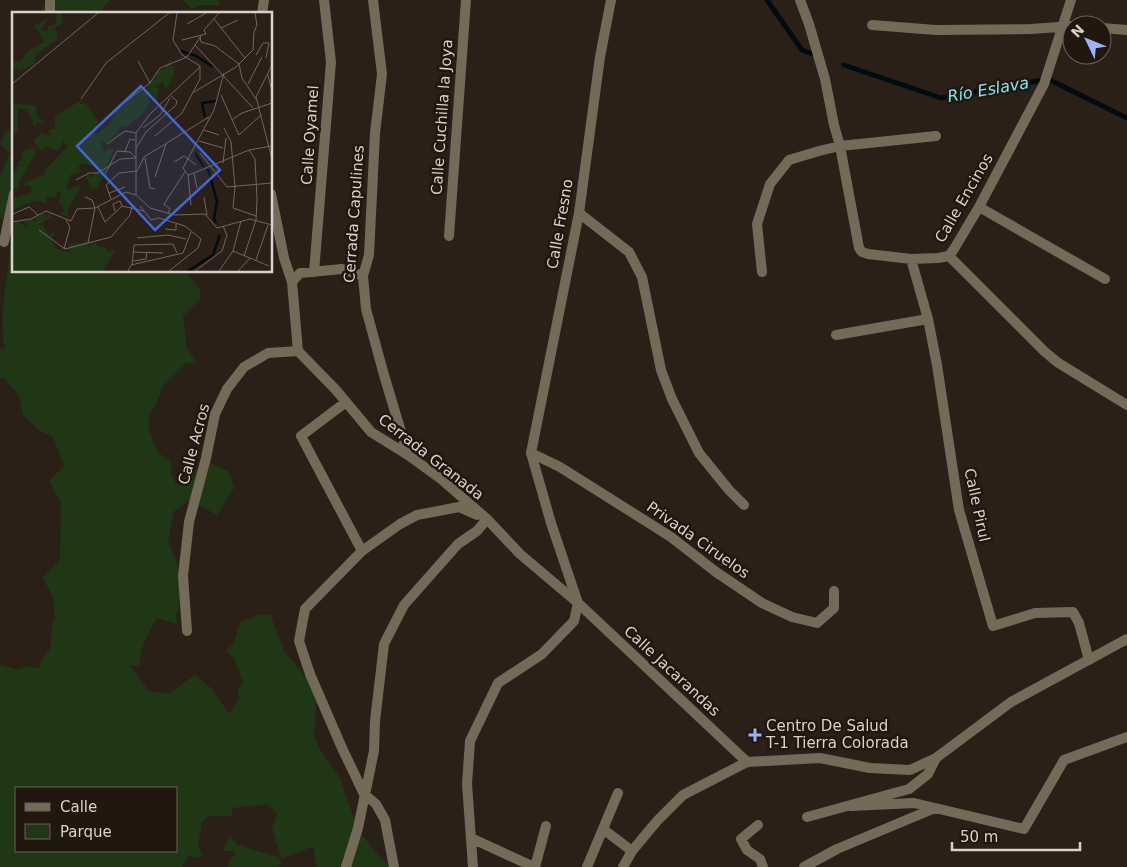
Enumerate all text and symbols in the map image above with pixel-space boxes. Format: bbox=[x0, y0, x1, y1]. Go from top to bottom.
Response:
inset map bbox=[12, 12, 272, 272]
north arrow bbox=[1062, 15, 1112, 65]
text: N bbox=[1068, 21, 1087, 41]
street label: Calle Cuchilla la Joya bbox=[428, 39, 456, 195]
water label: Río Eslava bbox=[946, 73, 1030, 106]
street label: Calle Oyamel bbox=[298, 85, 322, 185]
street label: Cerrada Capulines bbox=[340, 144, 368, 283]
street label: Calle Encinos bbox=[931, 150, 997, 246]
street label: Calle Fresno bbox=[543, 178, 577, 270]
street label: Calle Acros bbox=[175, 401, 213, 486]
street label: Cerrada Granada bbox=[375, 410, 487, 504]
street label: Calle Pirul bbox=[960, 467, 994, 543]
street label: Privada Ciruelos bbox=[643, 498, 753, 582]
street label: Calle Jacarandas bbox=[620, 622, 724, 720]
place label: Centro De Salud T-1 Tierra Colorada bbox=[765, 717, 909, 752]
marker: Centro De Salud T-1 Tierra Colorada bbox=[748, 728, 762, 742]
legend bbox=[15, 787, 178, 852]
text: Calle bbox=[60, 798, 97, 816]
scale bar bbox=[952, 820, 1080, 852]
text: Parque bbox=[60, 823, 112, 841]
text: 50 m bbox=[960, 828, 998, 846]

